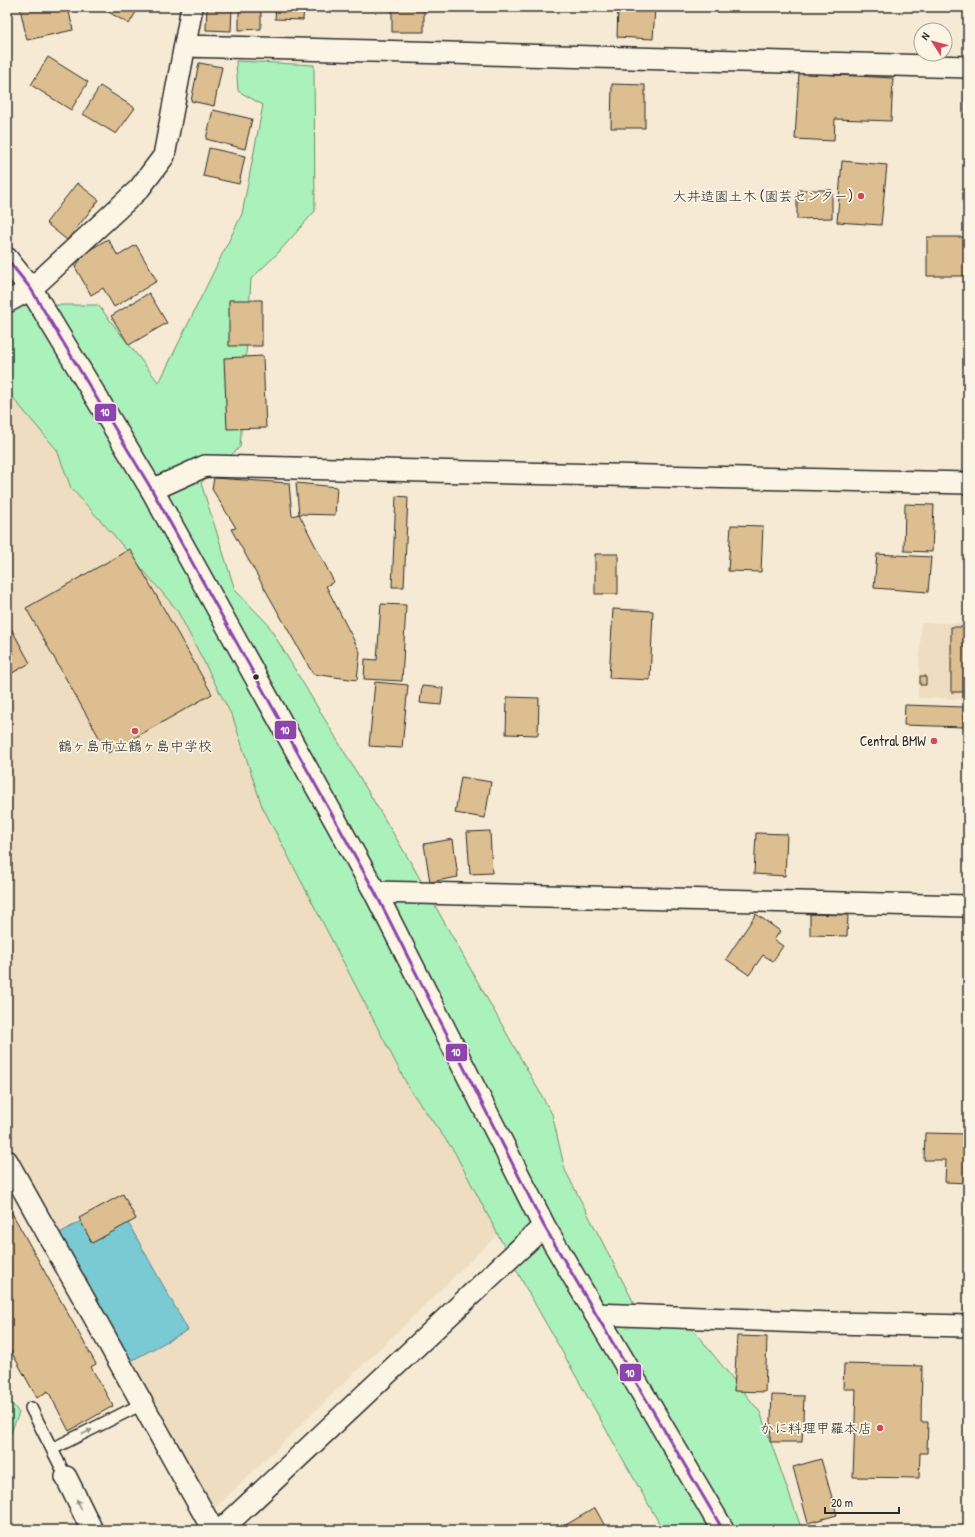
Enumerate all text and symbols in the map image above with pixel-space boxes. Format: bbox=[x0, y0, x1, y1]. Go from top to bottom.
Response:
north arrow bbox=[913, 22, 953, 62]
text: N bbox=[918, 30, 932, 43]
place label: 大井造園土木 (園芸センター) bbox=[673, 186, 853, 205]
marker: 大井造園土木 (園芸センター) bbox=[856, 191, 866, 201]
line badge: 10 bbox=[94, 403, 117, 422]
text: 10 bbox=[101, 405, 110, 419]
unlabelled marker bbox=[251, 672, 261, 682]
line badge: 10 bbox=[274, 720, 297, 740]
text: 10 bbox=[281, 723, 290, 737]
marker: 鶴ヶ島市立鶴ヶ島中学校 bbox=[130, 726, 140, 736]
place label: Central BMW bbox=[860, 731, 926, 750]
place label: 鶴ヶ島市立鶴ヶ島中学校 bbox=[58, 736, 212, 755]
marker: Central BMW bbox=[929, 736, 939, 746]
line badge: 10 bbox=[445, 1043, 468, 1062]
text: 10 bbox=[452, 1045, 461, 1059]
line badge: 10 bbox=[619, 1363, 642, 1382]
text: 10 bbox=[626, 1366, 635, 1380]
place label: かに料理甲羅本店 bbox=[760, 1418, 872, 1437]
marker: かに料理甲羅本店 bbox=[875, 1423, 885, 1433]
one-way arrow bbox=[81, 1429, 92, 1435]
scale bar bbox=[825, 1489, 899, 1515]
text: 20 m bbox=[831, 1494, 853, 1511]
one-way arrow bbox=[76, 1498, 82, 1509]

